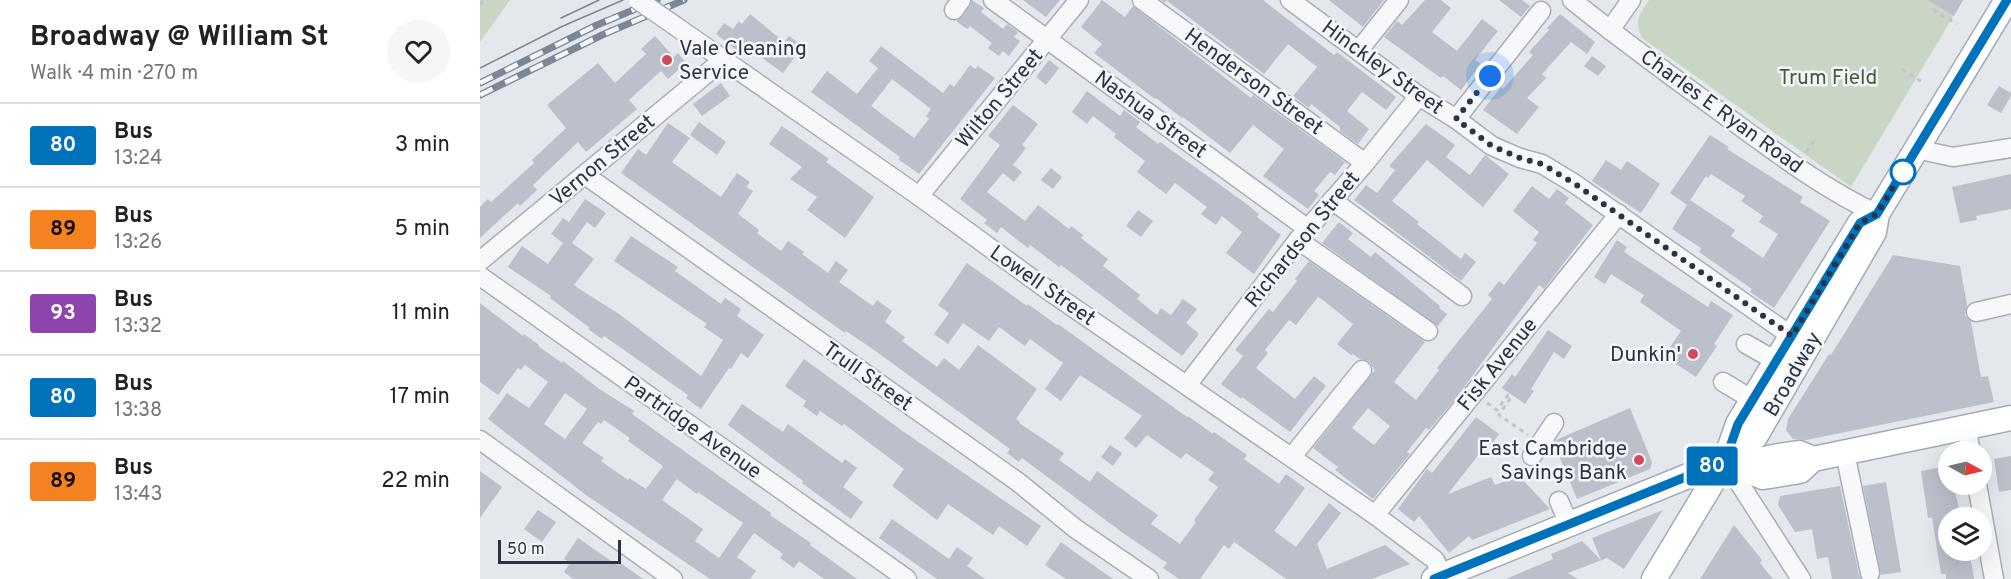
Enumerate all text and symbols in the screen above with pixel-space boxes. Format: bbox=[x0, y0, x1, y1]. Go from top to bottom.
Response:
street label: Hinckley Street bbox=[1316, 15, 1448, 121]
text: Broadway @ William St bbox=[30, 20, 329, 56]
button: heart bbox=[387, 20, 450, 83]
street label: Henderson Street bbox=[1178, 23, 1328, 142]
place label: Vale Cleaning Service bbox=[679, 36, 807, 87]
street label: Wilton Street bbox=[950, 43, 1050, 155]
street label: Charles E Ryan Road bbox=[1634, 44, 1808, 180]
marker: Vale Cleaning Service bbox=[660, 53, 674, 67]
text: Walk · 4 min · 270 m bbox=[30, 61, 198, 87]
your location bbox=[1475, 61, 1505, 91]
street label: Nashua Street bbox=[1088, 65, 1212, 165]
park label: Trum Field bbox=[1779, 65, 1877, 92]
street label: Vernon Street bbox=[545, 109, 661, 213]
text: Bus bbox=[114, 119, 153, 146]
text: 80 bbox=[50, 132, 76, 159]
text: 3 min bbox=[395, 132, 450, 159]
text: 13:24 bbox=[114, 146, 162, 172]
unlabelled marker bbox=[1890, 159, 1916, 185]
street label: Richardson Street bbox=[1240, 166, 1367, 314]
text: Bus bbox=[114, 203, 153, 230]
text: 89 bbox=[50, 216, 76, 243]
text: 5 min bbox=[395, 216, 450, 243]
text: 13:26 bbox=[114, 230, 162, 256]
street label: Lowell Street bbox=[984, 240, 1100, 333]
text: Bus bbox=[114, 287, 153, 314]
text: 93 bbox=[50, 300, 76, 327]
text: 11 min bbox=[392, 300, 450, 327]
street label: Fisk Avenue bbox=[1452, 313, 1544, 417]
text: 13:32 bbox=[114, 314, 162, 340]
street label: Broadway bbox=[1758, 327, 1828, 422]
street label: Trull Street bbox=[817, 336, 917, 418]
place label: Dunkin' bbox=[1610, 342, 1681, 369]
marker: Dunkin' bbox=[1686, 347, 1700, 361]
text: Bus bbox=[114, 371, 153, 398]
street label: Partridge Avenue bbox=[618, 371, 766, 486]
text: 80 bbox=[50, 384, 76, 411]
text: 17 min bbox=[390, 384, 450, 411]
text: 13:38 bbox=[114, 398, 162, 424]
place label: East Cambridge Savings Bank bbox=[1478, 436, 1627, 487]
north arrow bbox=[1938, 441, 1992, 495]
map controls bbox=[1938, 441, 1992, 561]
line badge: 80 bbox=[1685, 446, 1739, 486]
marker: East Cambridge Savings Bank bbox=[1632, 453, 1646, 467]
text: 80 bbox=[1699, 453, 1725, 480]
text: Bus bbox=[114, 455, 153, 482]
text: 89 bbox=[50, 468, 76, 495]
text: 22 min bbox=[381, 468, 450, 495]
text: 13:43 bbox=[114, 482, 162, 508]
button: layers bbox=[1938, 507, 1992, 561]
scale bar bbox=[498, 537, 621, 564]
text: 50 m bbox=[507, 540, 545, 560]

